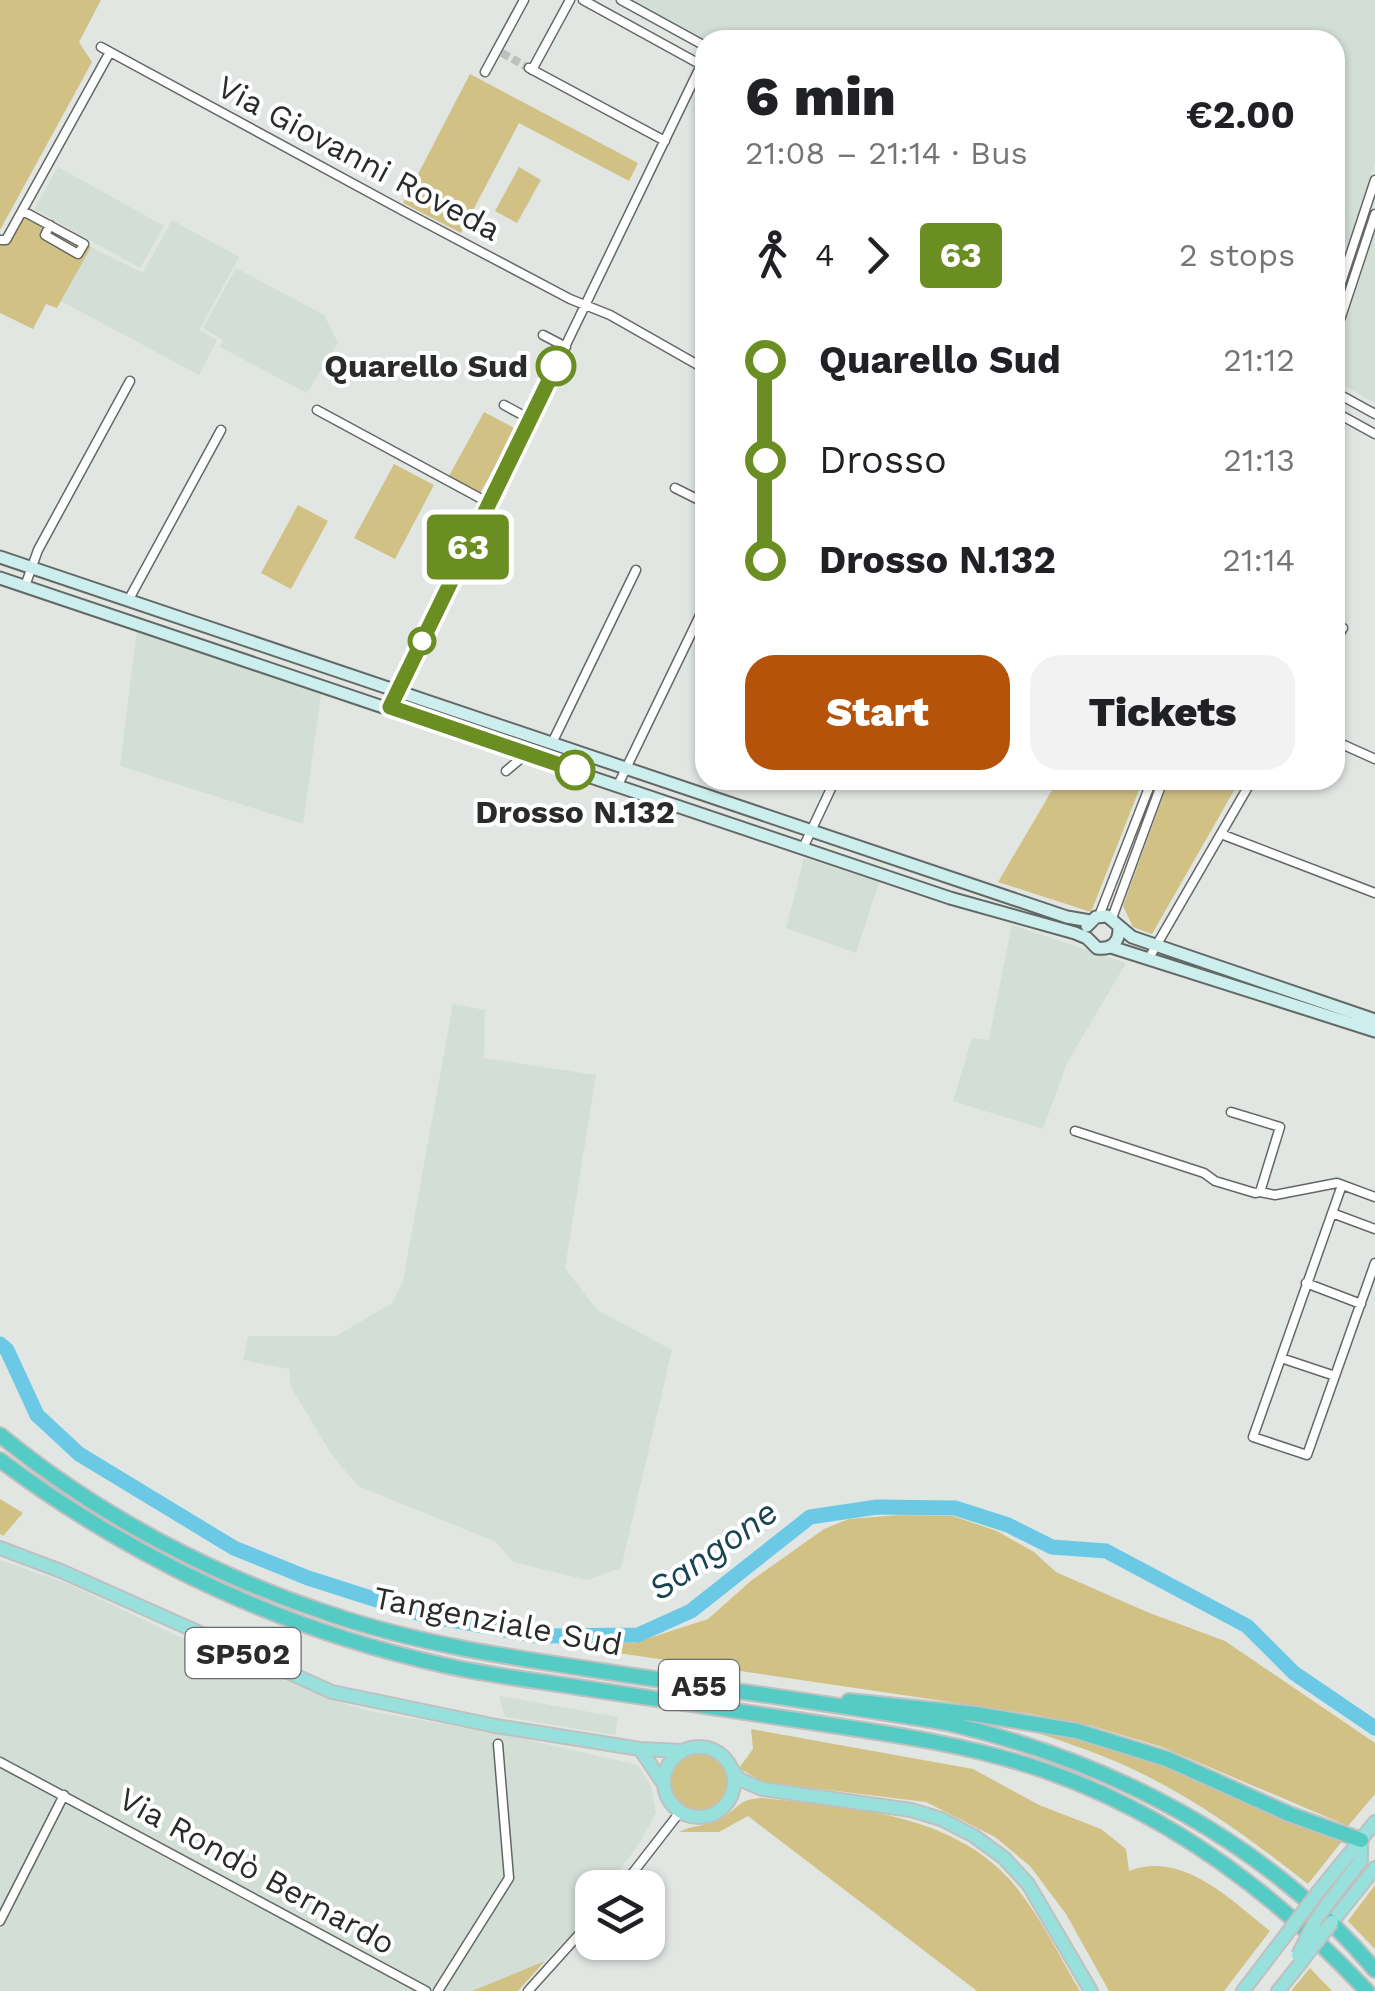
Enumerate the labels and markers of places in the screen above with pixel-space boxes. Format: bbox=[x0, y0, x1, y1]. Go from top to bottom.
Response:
place label: Quarello Sud bbox=[324, 347, 528, 385]
marker: Quarello Sud bbox=[537, 347, 575, 385]
unlabelled marker bbox=[409, 628, 435, 654]
marker: Drosso N.132 bbox=[556, 751, 594, 789]
place label: Drosso N.132 bbox=[475, 793, 675, 831]

